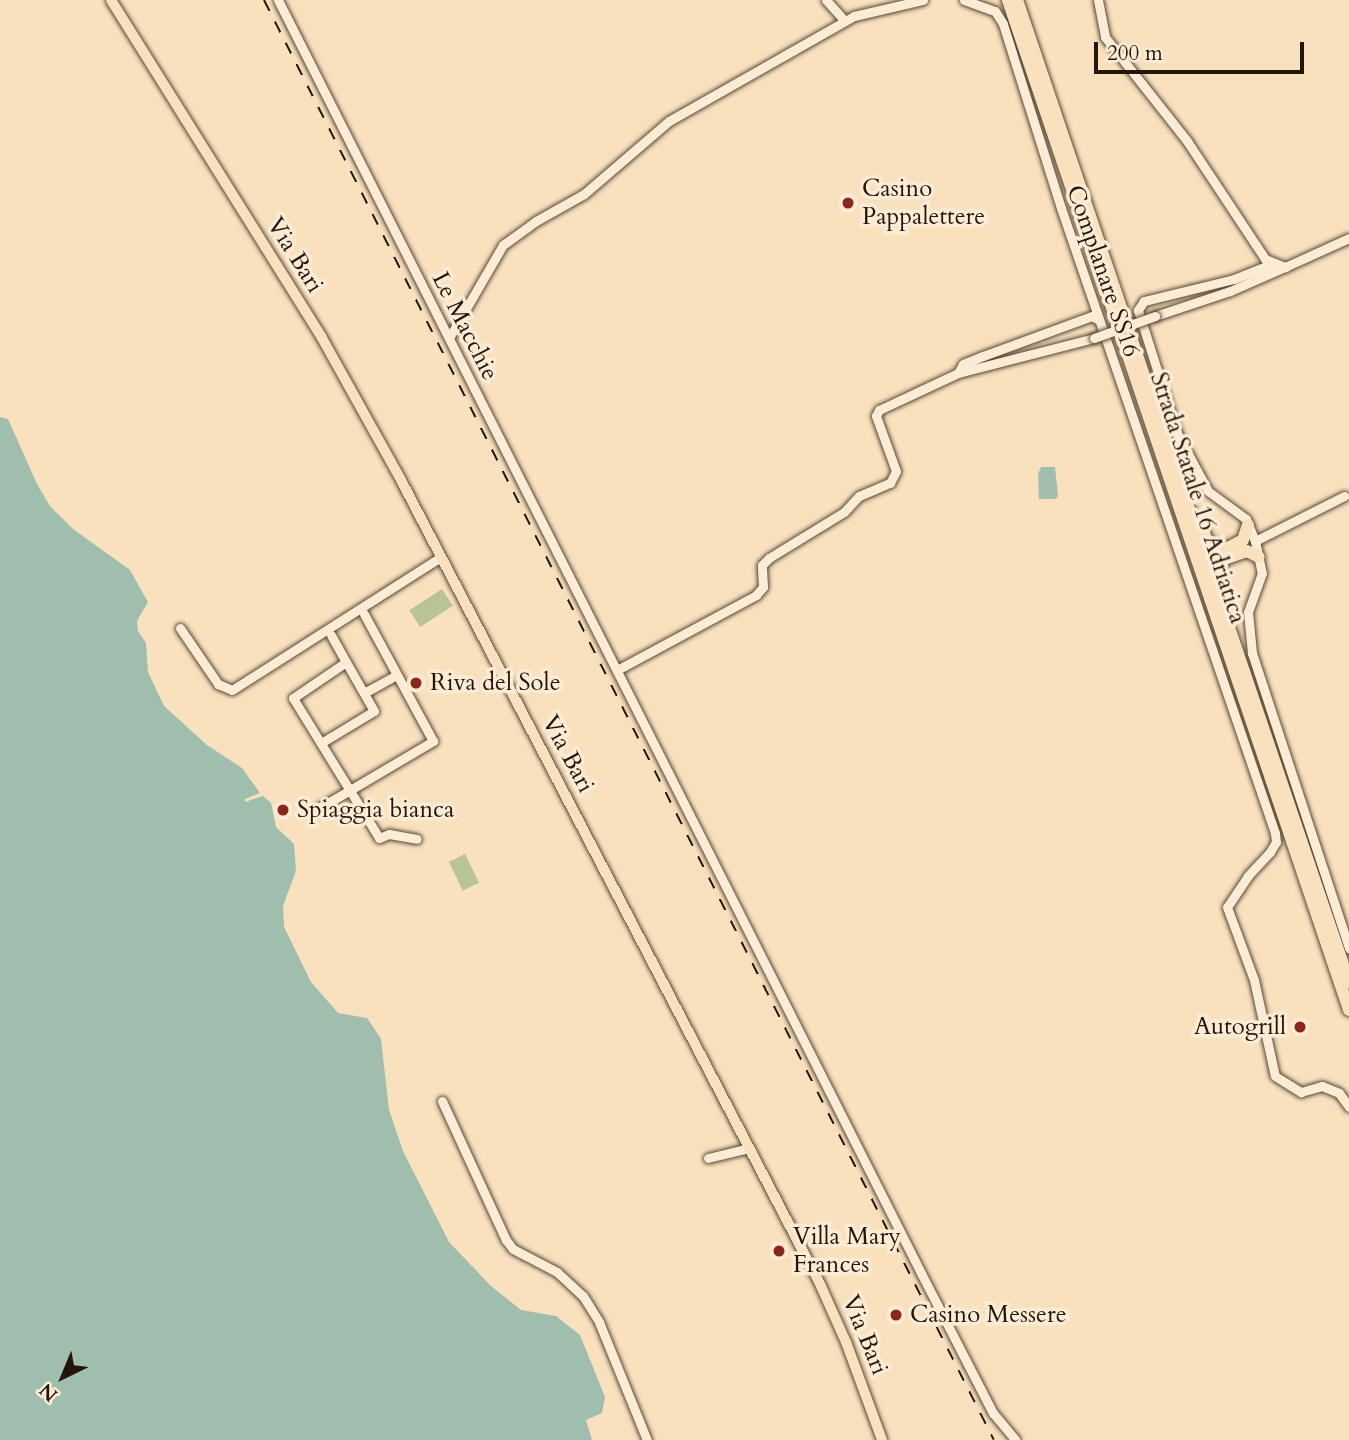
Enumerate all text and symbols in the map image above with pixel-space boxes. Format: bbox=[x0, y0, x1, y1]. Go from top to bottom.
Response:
scale bar bbox=[1097, 28, 1307, 72]
text: 200 m bbox=[1107, 39, 1163, 68]
place label: Casino Pappalettere bbox=[862, 175, 985, 231]
street label: Complanare SS16 bbox=[1060, 181, 1146, 361]
marker: Casino Pappalettere bbox=[840, 195, 856, 211]
street label: Via Bari bbox=[261, 212, 329, 298]
street label: Le Macchie bbox=[425, 267, 505, 385]
street label: Strada Statale 16 Adriatica bbox=[1144, 369, 1252, 627]
place label: Riva del Sole bbox=[430, 669, 561, 697]
marker: Riva del Sole bbox=[408, 675, 424, 691]
street label: Via Bari bbox=[536, 710, 600, 798]
place label: Spiaggia bianca bbox=[297, 796, 454, 824]
marker: Spiaggia bianca bbox=[275, 802, 291, 818]
place label: Autogrill bbox=[1194, 1013, 1286, 1041]
marker: Autogrill bbox=[1292, 1019, 1308, 1035]
place label: Villa Mary Frances bbox=[793, 1223, 901, 1279]
marker: Villa Mary Frances bbox=[771, 1243, 787, 1259]
street label: Via Bari bbox=[836, 1291, 894, 1379]
place label: Casino Messere bbox=[910, 1301, 1067, 1329]
marker: Casino Messere bbox=[888, 1307, 904, 1323]
north arrow bbox=[28, 1342, 98, 1412]
text: N bbox=[34, 1377, 64, 1407]

